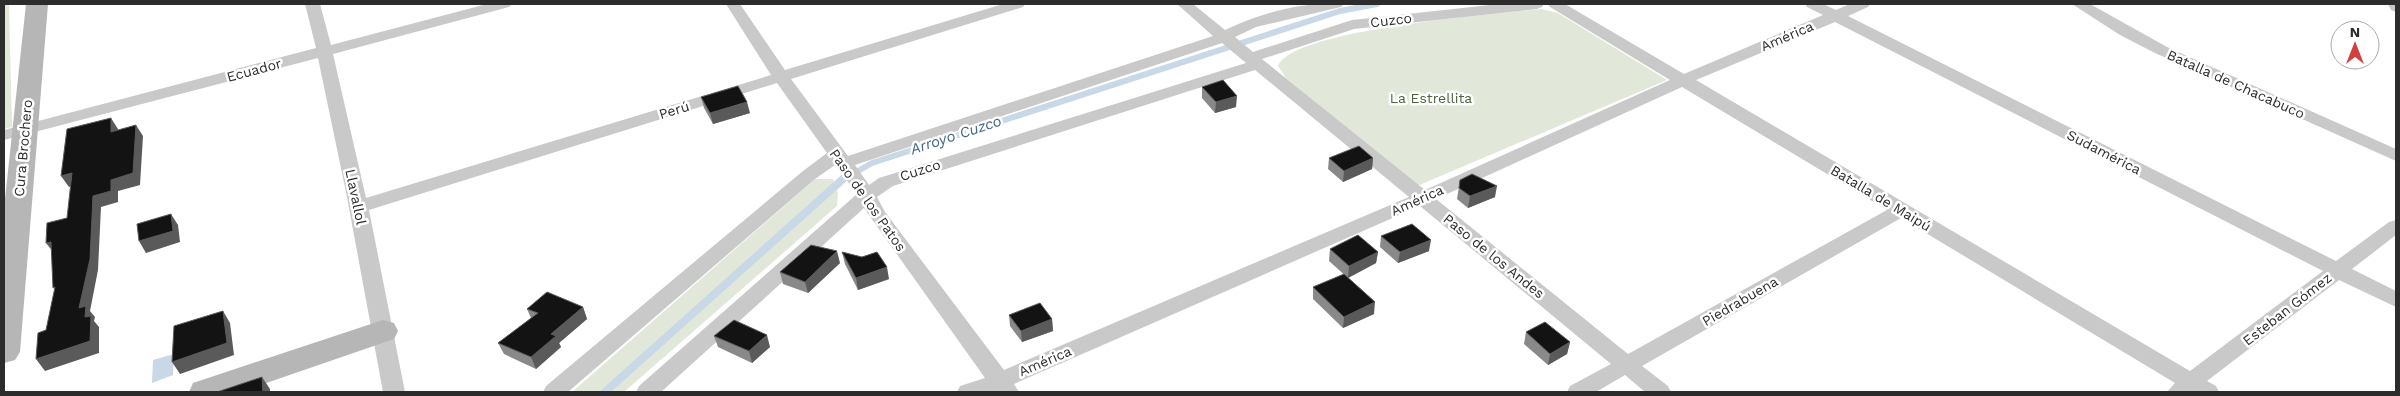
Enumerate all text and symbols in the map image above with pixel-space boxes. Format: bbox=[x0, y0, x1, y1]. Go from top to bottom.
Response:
street label: Cuzco bbox=[1369, 10, 1413, 30]
street label: América bbox=[1758, 18, 1816, 54]
north arrow bbox=[2330, 20, 2380, 70]
text: N bbox=[2350, 24, 2360, 40]
street label: Batalla de Chacabuco bbox=[2165, 46, 2307, 122]
street label: Ecuador bbox=[225, 55, 283, 85]
park label: La Estrellita bbox=[1390, 90, 1472, 106]
street label: Perú bbox=[657, 98, 691, 122]
street label: Cura Brochero bbox=[11, 99, 35, 197]
water label: Arroyo Cuzco bbox=[907, 112, 1004, 159]
street label: Sudamérica bbox=[2064, 127, 2144, 178]
street label: Paso de los Patos bbox=[827, 146, 909, 254]
street label: Cuzco bbox=[898, 156, 942, 184]
street label: Batalla de Maipú bbox=[1828, 162, 1934, 234]
street label: Llavallol bbox=[342, 168, 370, 227]
street label: América bbox=[1388, 181, 1446, 219]
street label: Paso de los Andes bbox=[1440, 210, 1548, 302]
street label: Esteban Gómez bbox=[2240, 270, 2334, 348]
street label: Piedrabuena bbox=[1699, 273, 1781, 329]
street label: América bbox=[1016, 343, 1074, 379]

